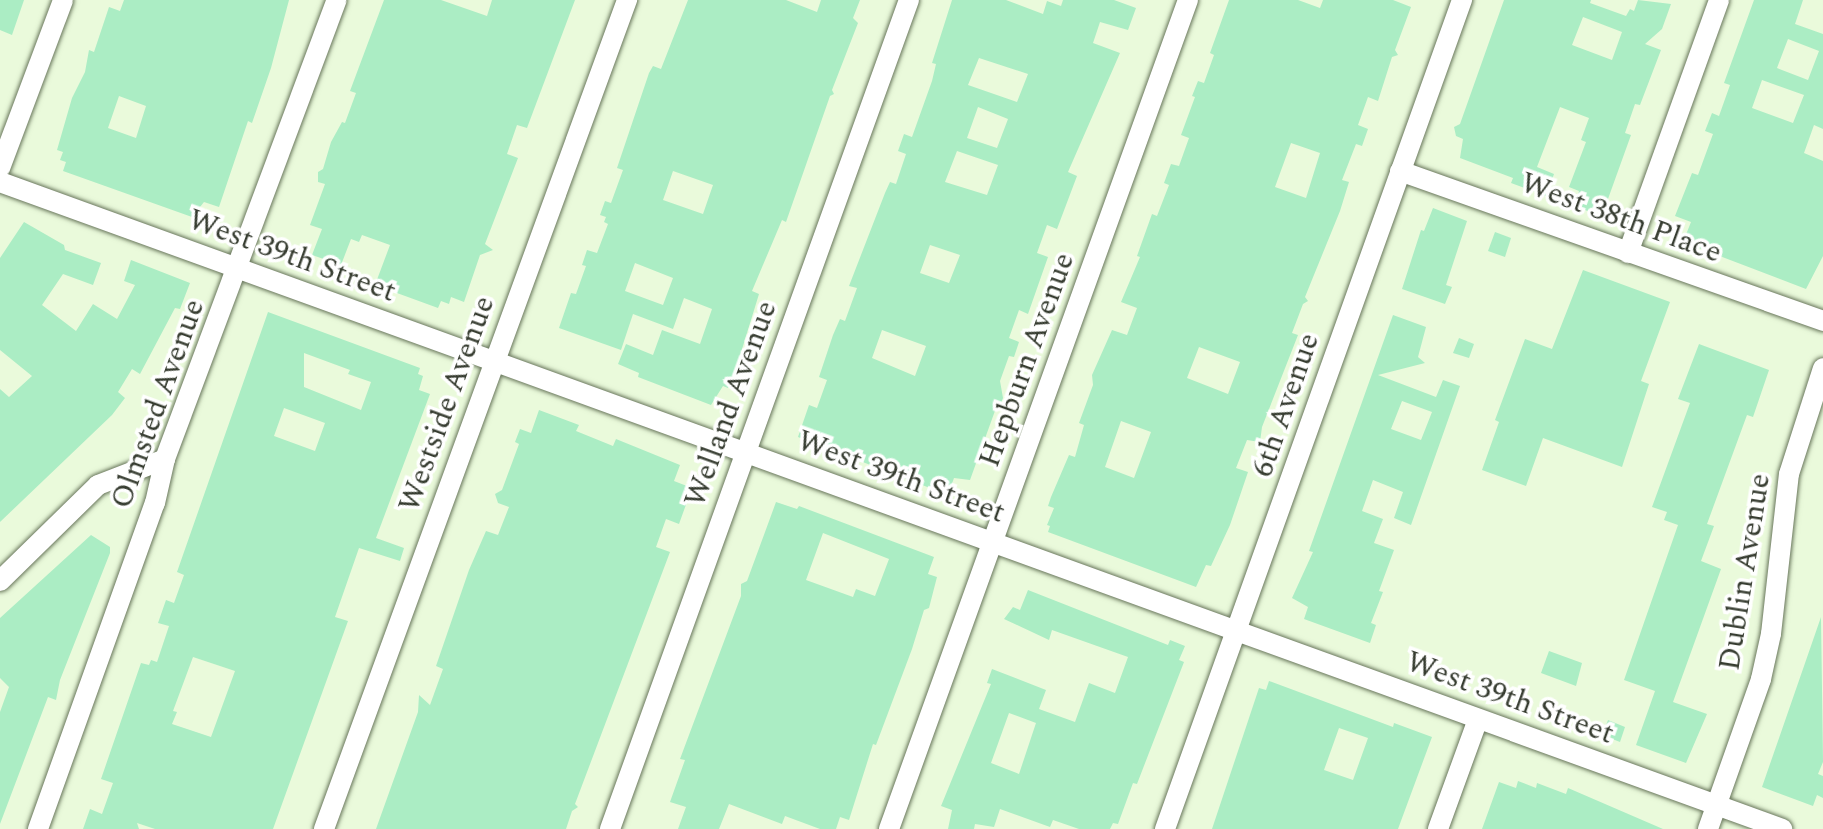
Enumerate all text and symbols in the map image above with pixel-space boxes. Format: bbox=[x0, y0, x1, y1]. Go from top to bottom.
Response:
street label: West 38th Place bbox=[1516, 165, 1726, 271]
street label: West 39th Street bbox=[183, 202, 401, 310]
street label: Hepburn Avenue bbox=[972, 248, 1082, 472]
street label: Westside Avenue bbox=[391, 291, 503, 517]
street label: Olmsted Avenue bbox=[103, 295, 213, 513]
street label: Welland Avenue bbox=[677, 296, 785, 512]
street label: 6th Avenue bbox=[1245, 328, 1327, 482]
street label: West 39th Street bbox=[792, 423, 1010, 531]
street label: Dublin Avenue bbox=[1712, 471, 1778, 673]
street label: West 39th Street bbox=[1401, 644, 1619, 752]

